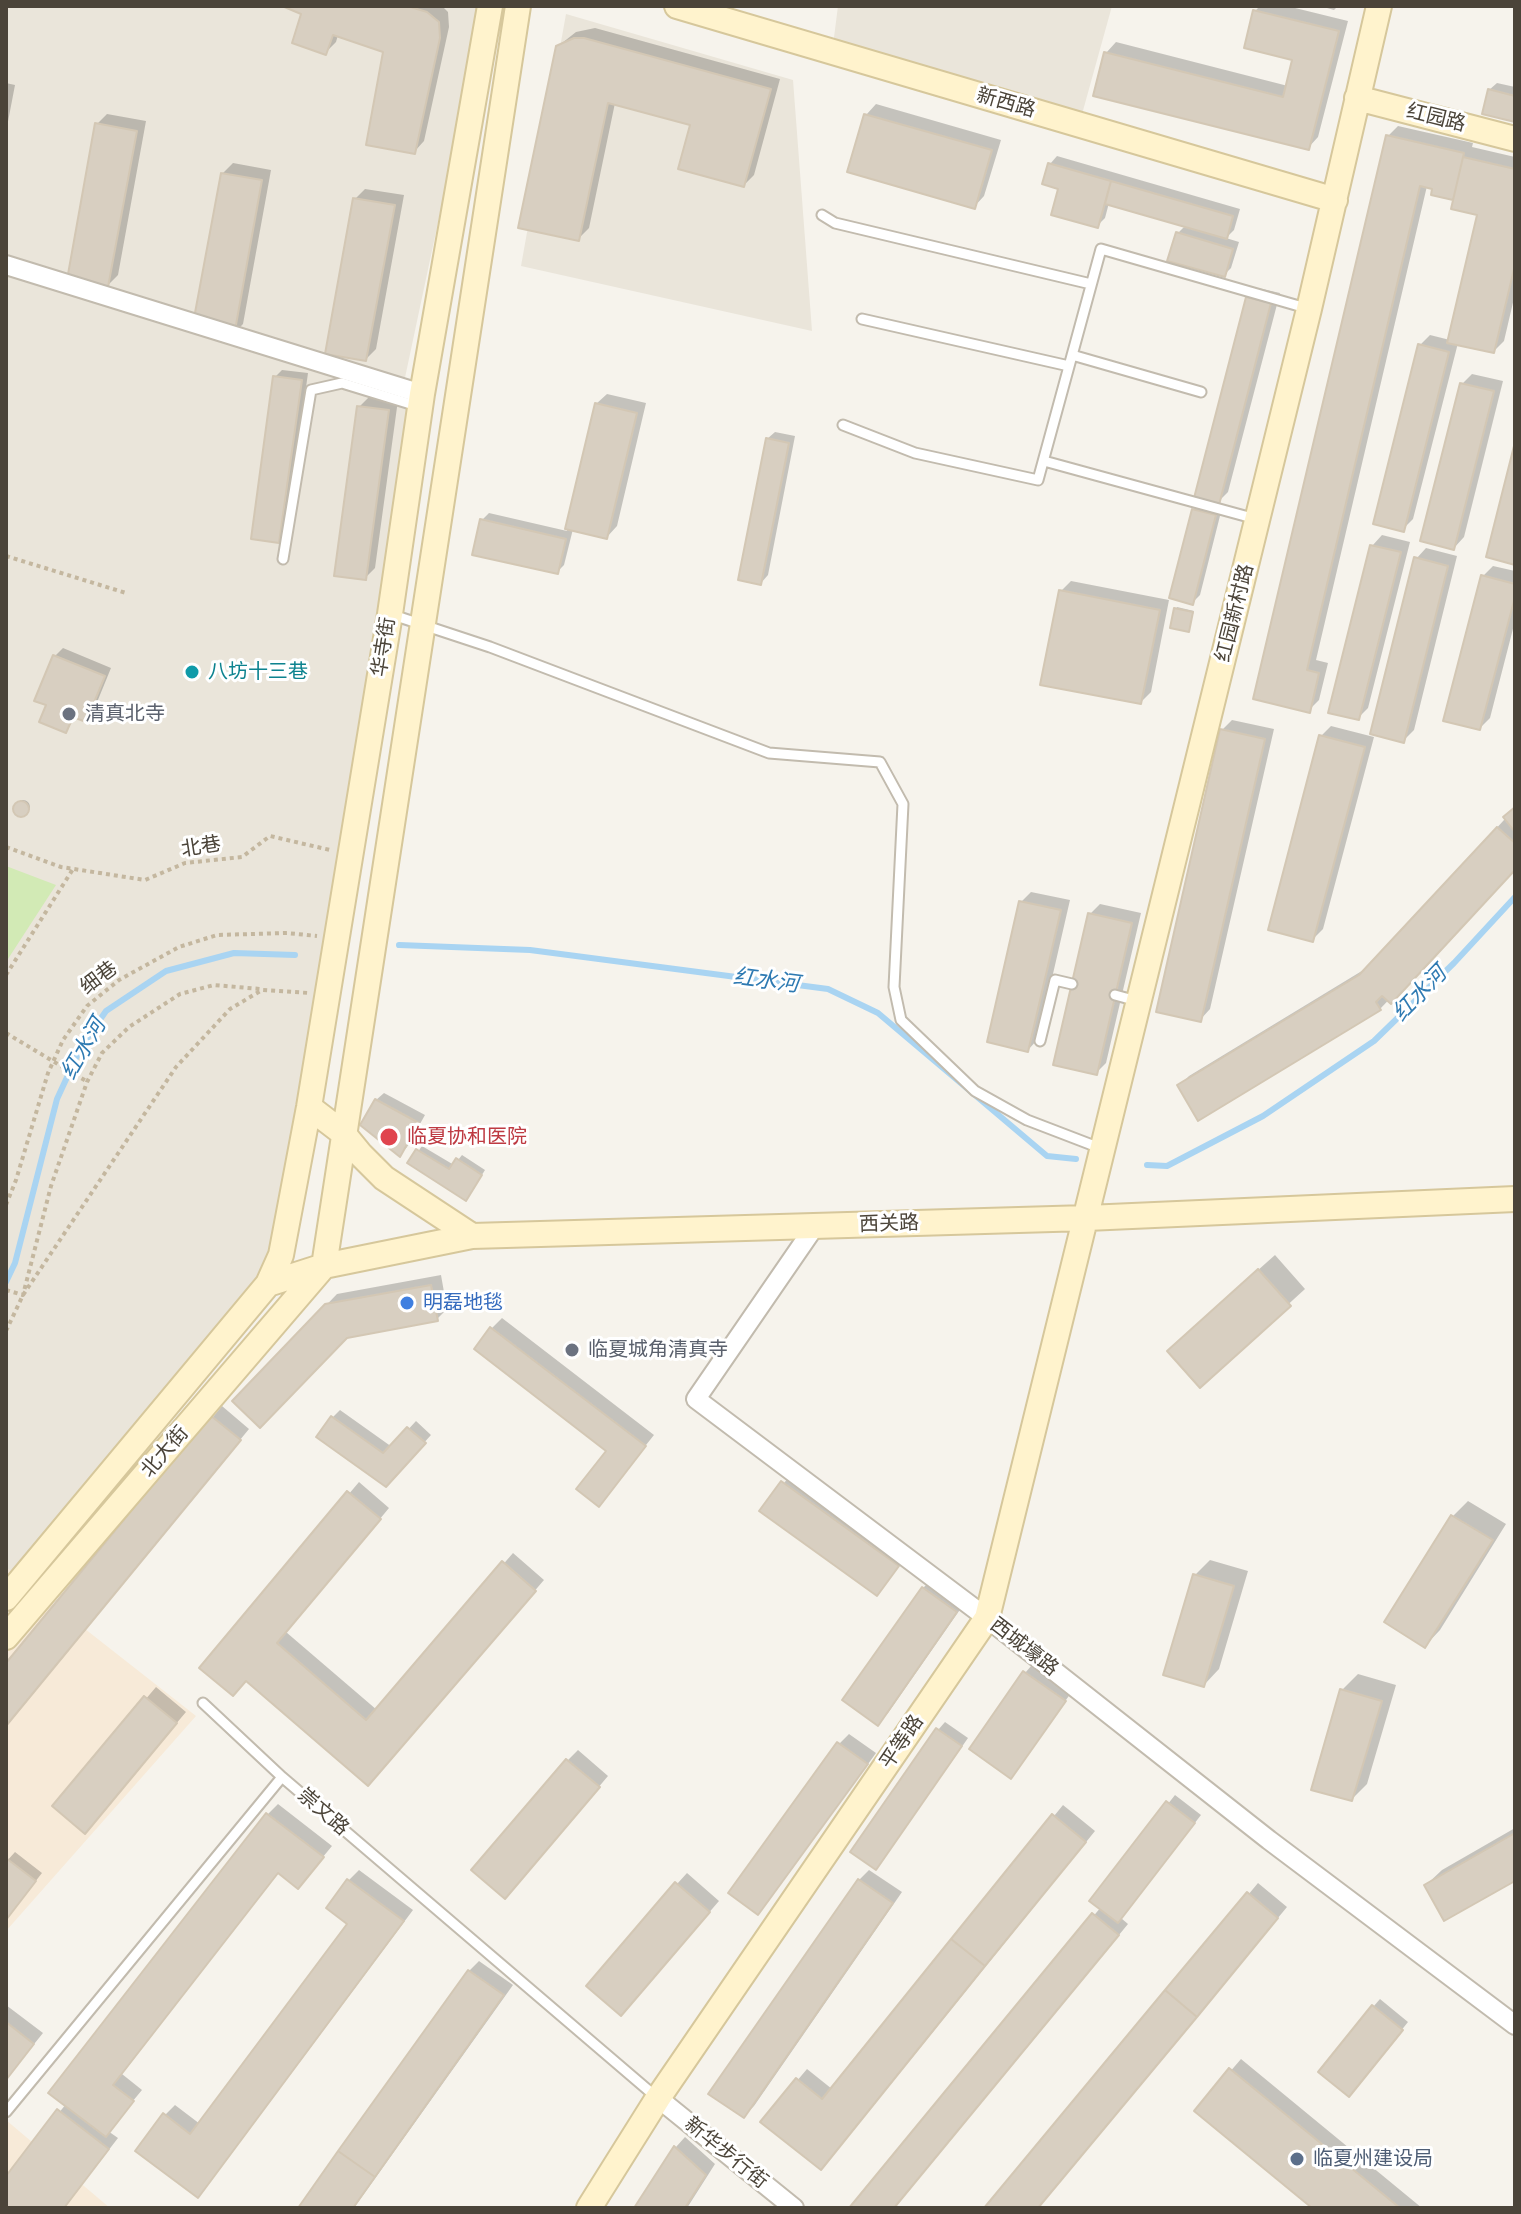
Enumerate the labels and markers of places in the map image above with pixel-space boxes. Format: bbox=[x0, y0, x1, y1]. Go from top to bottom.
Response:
place label: 八坊十三巷 bbox=[208, 660, 308, 684]
marker: 八坊十三巷 bbox=[183, 663, 201, 681]
place label: 清真北寺 bbox=[85, 702, 165, 726]
marker: 清真北寺 bbox=[60, 705, 78, 723]
place label: 临夏协和医院 bbox=[407, 1125, 527, 1149]
marker: 临夏协和医院 bbox=[378, 1126, 400, 1148]
place label: 明磊地毯 bbox=[423, 1291, 503, 1315]
marker: 明磊地毯 bbox=[398, 1294, 416, 1312]
place label: 临夏城角清真寺 bbox=[588, 1338, 728, 1362]
marker: 临夏城角清真寺 bbox=[563, 1341, 581, 1359]
place label: 临夏州建设局 bbox=[1313, 2147, 1433, 2171]
marker: 临夏州建设局 bbox=[1288, 2150, 1306, 2168]

